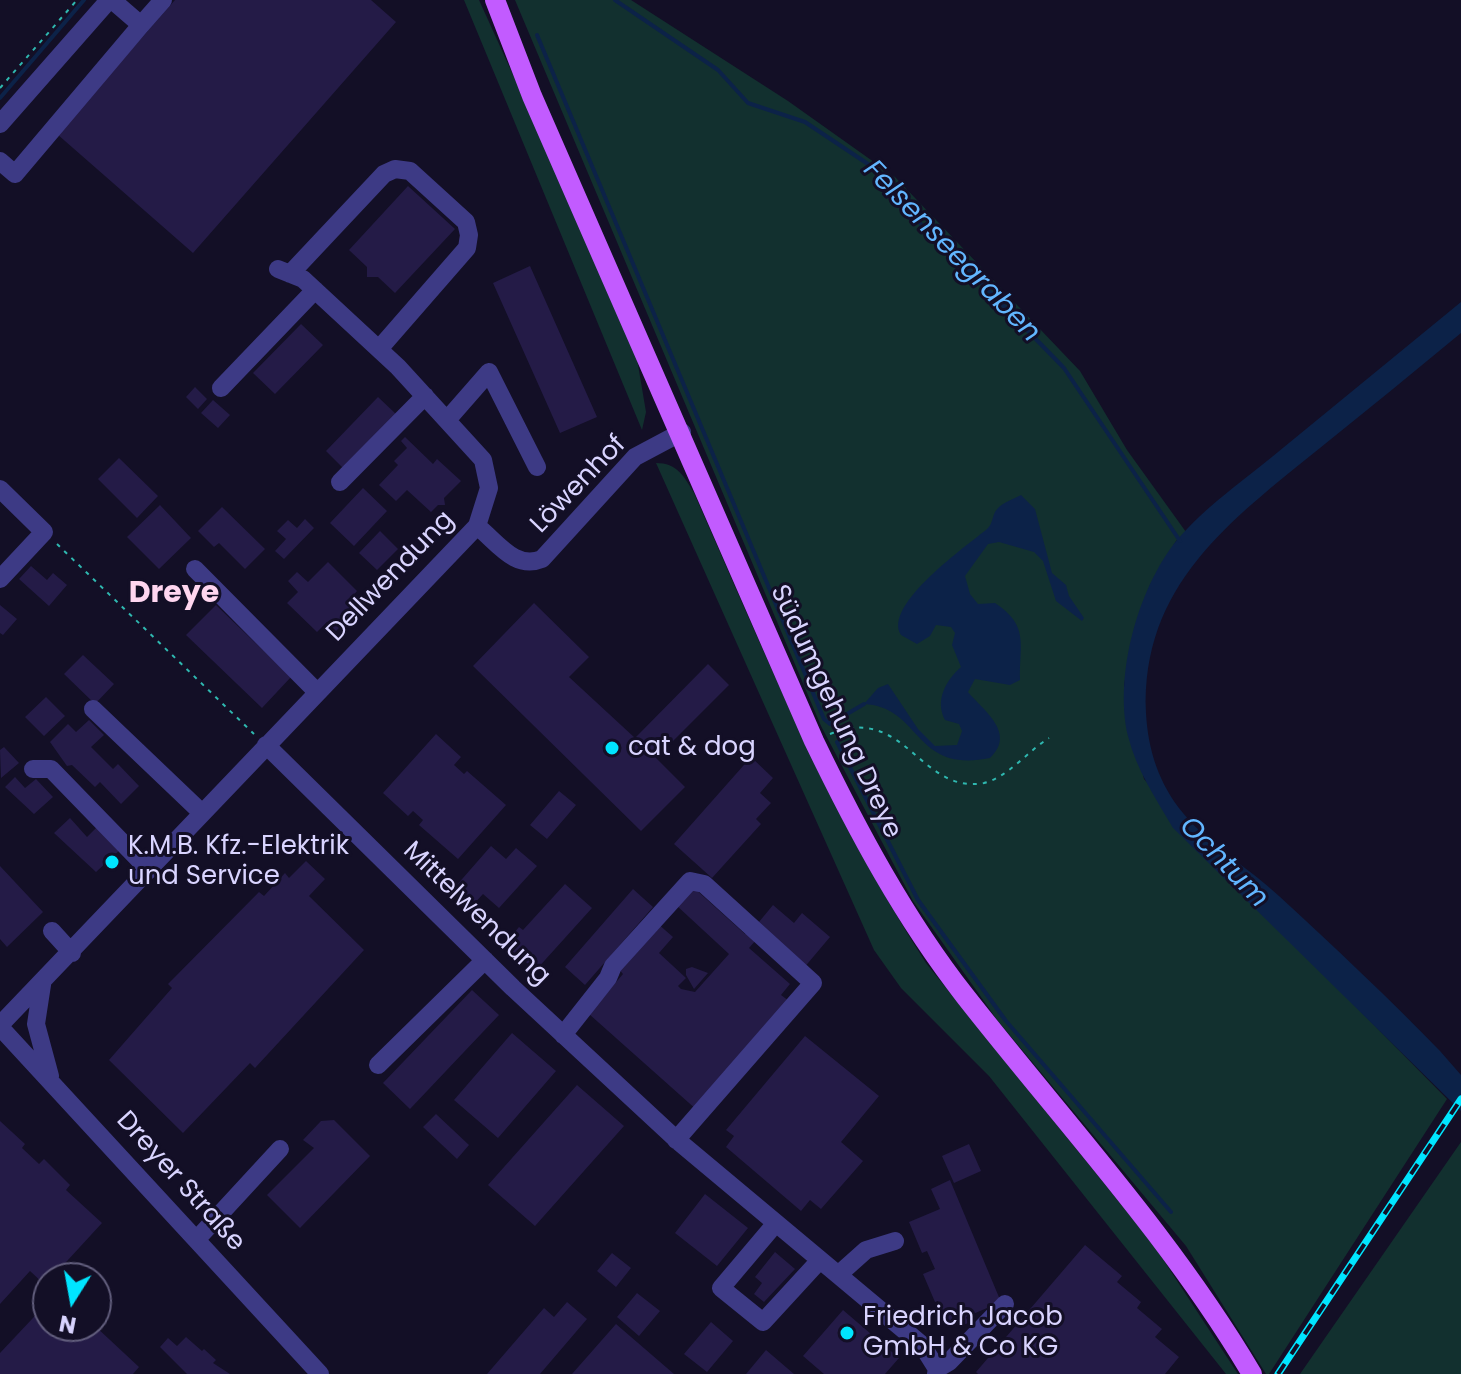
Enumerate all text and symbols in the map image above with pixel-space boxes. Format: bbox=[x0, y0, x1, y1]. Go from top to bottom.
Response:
water label: Felsenseegraben bbox=[856, 154, 1046, 350]
street label: Löwenhof bbox=[525, 430, 633, 540]
street label: Dellwendung bbox=[321, 505, 461, 649]
district label: Dreye bbox=[129, 576, 219, 612]
street label: Südumgehung Dreye bbox=[763, 580, 907, 844]
place label: cat & dog bbox=[628, 732, 756, 764]
marker: cat & dog bbox=[603, 739, 621, 757]
water label: Ochtum bbox=[1171, 810, 1275, 916]
place label: K.M.B. Kfz.-Elektrik und Service bbox=[128, 831, 349, 892]
street label: Mittelwendung bbox=[396, 836, 556, 992]
marker: K.M.B. Kfz.-Elektrik und Service bbox=[103, 853, 121, 871]
street label: Dreyer Straße bbox=[109, 1106, 251, 1258]
north arrow bbox=[32, 1262, 112, 1342]
place label: Friedrich Jacob GmbH & Co KG bbox=[863, 1302, 1063, 1364]
text: N bbox=[57, 1307, 79, 1341]
marker: Friedrich Jacob GmbH & Co KG bbox=[838, 1324, 856, 1342]

